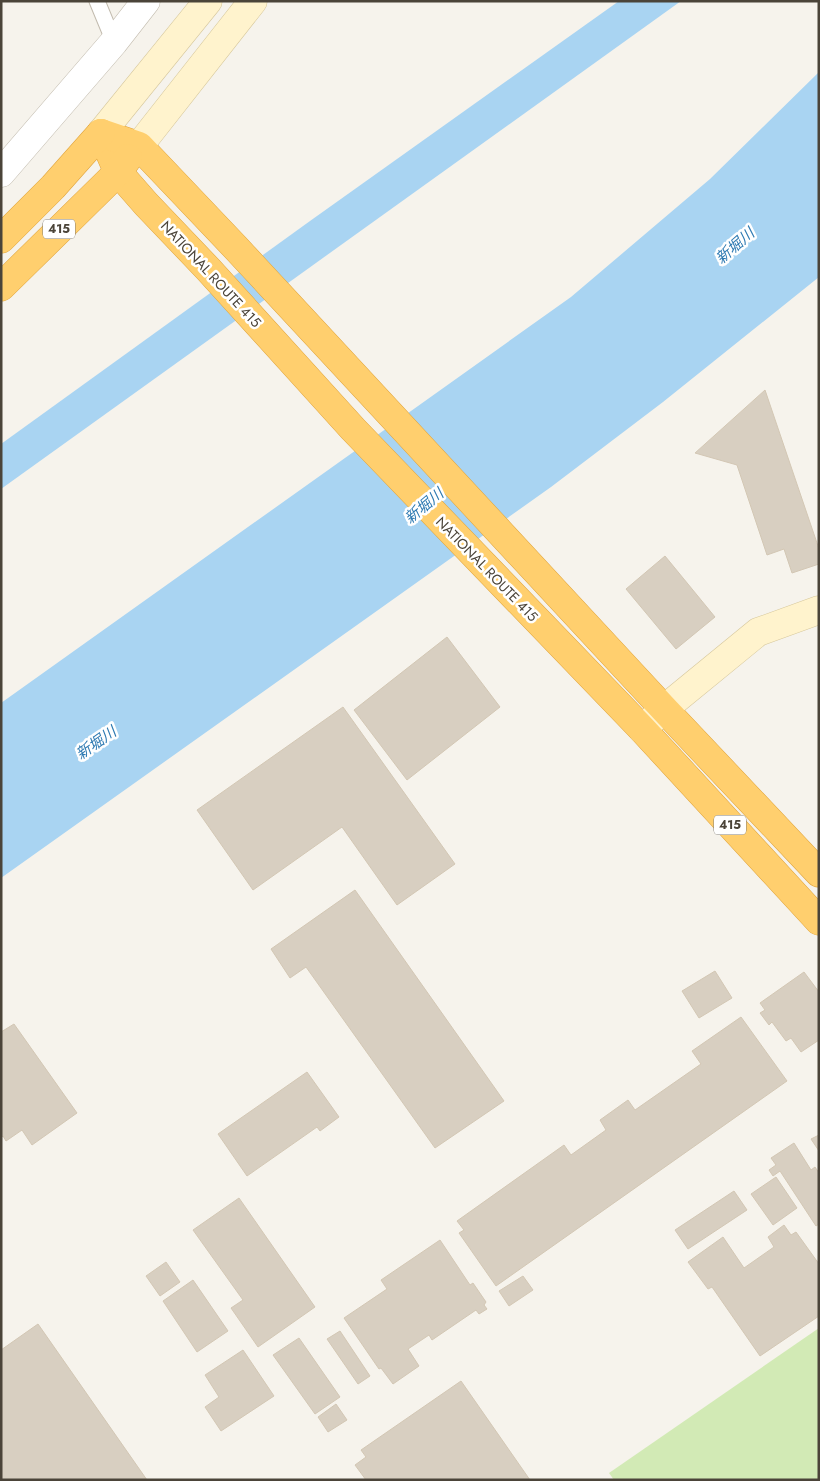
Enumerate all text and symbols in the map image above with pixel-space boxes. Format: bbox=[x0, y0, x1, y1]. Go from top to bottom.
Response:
street label: NATIONAL ROUTE 415 bbox=[156, 216, 266, 332]
road number: 415 bbox=[43, 220, 75, 238]
water label: 新堀川 bbox=[711, 222, 761, 269]
water label: 新堀川 bbox=[400, 482, 450, 529]
street label: NATIONAL ROUTE 415 bbox=[431, 512, 543, 626]
water label: 新堀川 bbox=[71, 720, 122, 765]
road number: 415 bbox=[714, 816, 746, 834]

